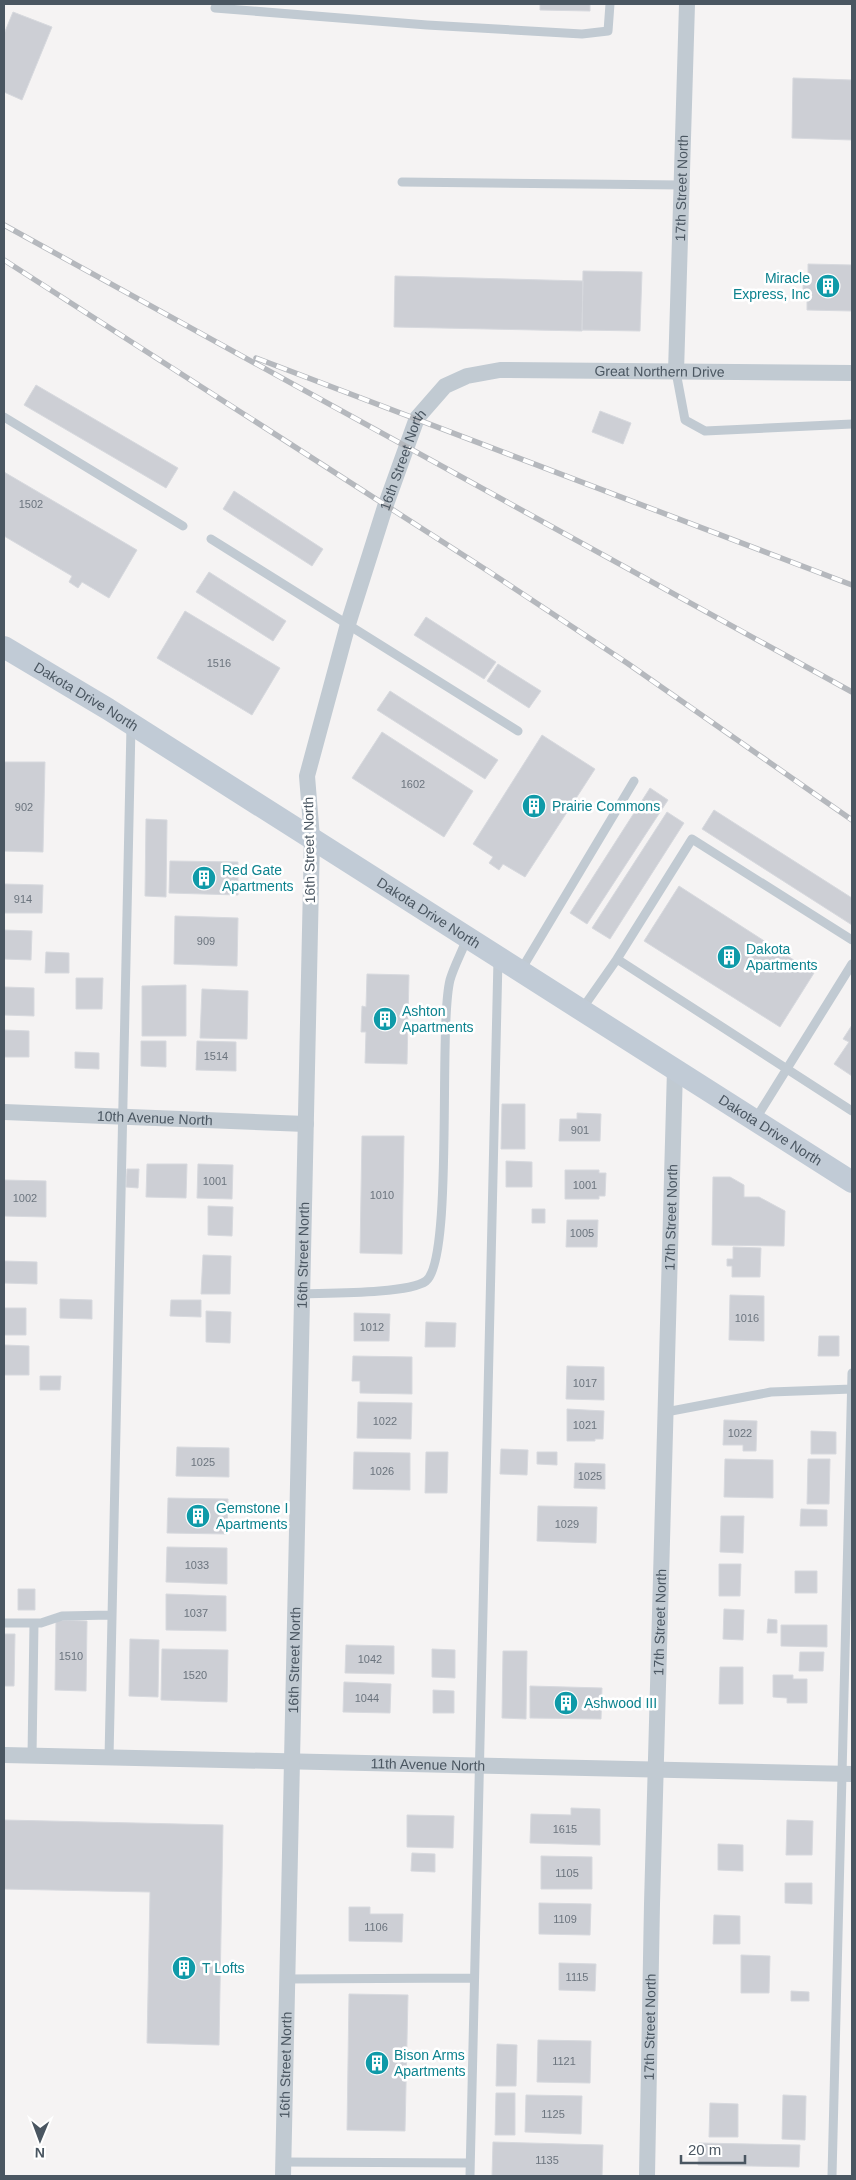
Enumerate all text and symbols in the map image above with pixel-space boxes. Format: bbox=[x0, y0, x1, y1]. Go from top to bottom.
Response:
street label: 17th Street North bbox=[672, 134, 691, 242]
place label: Miracle Express, Inc bbox=[733, 270, 810, 302]
building icon: Miracle Express, Inc bbox=[815, 273, 841, 299]
street label: Great Northern Drive bbox=[594, 363, 725, 380]
street label: 16th Street North bbox=[376, 406, 429, 513]
house number: 1502 bbox=[19, 498, 43, 510]
house number: 1516 bbox=[207, 657, 231, 669]
street label: Dakota Drive North bbox=[31, 659, 141, 734]
house number: 1602 bbox=[401, 778, 425, 790]
building icon: Prairie Commons bbox=[521, 793, 547, 819]
street label: 16th Street North bbox=[300, 797, 318, 903]
place label: Prairie Commons bbox=[552, 798, 660, 814]
house number: 902 bbox=[15, 801, 33, 813]
place label: Red Gate Apartments bbox=[222, 862, 294, 894]
building icon: Red Gate Apartments bbox=[191, 865, 217, 891]
street label: Dakota Drive North bbox=[374, 874, 483, 952]
house number: 914 bbox=[14, 893, 32, 905]
house number: 909 bbox=[197, 935, 215, 947]
place label: Dakota Apartments bbox=[746, 941, 818, 973]
building icon: Dakota Apartments bbox=[716, 944, 742, 970]
place label: Ashton Apartments bbox=[402, 1003, 474, 1035]
building icon: Ashton Apartments bbox=[372, 1006, 398, 1032]
house number: 1514 bbox=[204, 1050, 228, 1062]
street label: Dakota Drive North bbox=[716, 1091, 825, 1169]
street label: 10th Avenue North bbox=[97, 1108, 213, 1128]
house number: 901 bbox=[571, 1124, 589, 1136]
street label: 17th Street North bbox=[661, 1164, 680, 1271]
house number: 1001 bbox=[203, 1175, 227, 1187]
house number: 1001 bbox=[573, 1179, 597, 1191]
house number: 1010 bbox=[370, 1189, 394, 1201]
house number: 1002 bbox=[13, 1192, 37, 1204]
street label: 16th Street North bbox=[294, 1202, 312, 1309]
house number: 1005 bbox=[570, 1227, 594, 1239]
house number: 1016 bbox=[735, 1312, 759, 1324]
house number: 1012 bbox=[360, 1321, 384, 1333]
house number: 1017 bbox=[573, 1377, 597, 1389]
house number: 1022 bbox=[373, 1415, 397, 1427]
house number: 1021 bbox=[573, 1419, 597, 1431]
house number: 1022 bbox=[728, 1427, 752, 1439]
house number: 1025 bbox=[191, 1456, 215, 1468]
house number: 1026 bbox=[370, 1465, 394, 1477]
house number: 1025 bbox=[578, 1470, 602, 1482]
place label: Gemstone I Apartments bbox=[216, 1500, 288, 1532]
building icon: Gemstone I Apartments bbox=[185, 1503, 211, 1529]
house number: 1029 bbox=[555, 1518, 579, 1530]
house number: 1033 bbox=[185, 1559, 209, 1571]
street label: 17th Street North bbox=[650, 1569, 669, 1676]
house number: 1037 bbox=[184, 1607, 208, 1619]
street label: 16th Street North bbox=[285, 1607, 303, 1714]
house number: 1510 bbox=[59, 1650, 83, 1662]
house number: 1042 bbox=[358, 1653, 382, 1665]
house number: 1520 bbox=[183, 1669, 207, 1681]
building icon: Ashwood III bbox=[553, 1690, 579, 1716]
house number: 1044 bbox=[355, 1692, 379, 1704]
place label: Ashwood III bbox=[584, 1695, 657, 1711]
street label: 11th Avenue North bbox=[370, 1755, 485, 1774]
house number: 1615 bbox=[553, 1823, 577, 1835]
house number: 1105 bbox=[555, 1867, 579, 1879]
house number: 1109 bbox=[553, 1913, 577, 1925]
house number: 1106 bbox=[364, 1921, 388, 1933]
building icon: T Lofts bbox=[171, 1955, 197, 1981]
place label: T Lofts bbox=[202, 1960, 245, 1976]
house number: 1115 bbox=[566, 1971, 588, 1983]
street label: 17th Street North bbox=[641, 1974, 659, 2081]
street label: 16th Street North bbox=[276, 2011, 295, 2119]
place label: Bison Arms Apartments bbox=[394, 2047, 466, 2079]
building icon: Bison Arms Apartments bbox=[364, 2050, 390, 2076]
house number: 1121 bbox=[552, 2055, 576, 2067]
house number: 1125 bbox=[541, 2108, 565, 2120]
north arrow bbox=[15, 2115, 65, 2165]
scale bar bbox=[681, 2132, 745, 2164]
text: 20 m bbox=[688, 2141, 721, 2158]
text: N bbox=[35, 2145, 45, 2161]
house number: 1135 bbox=[535, 2154, 559, 2166]

